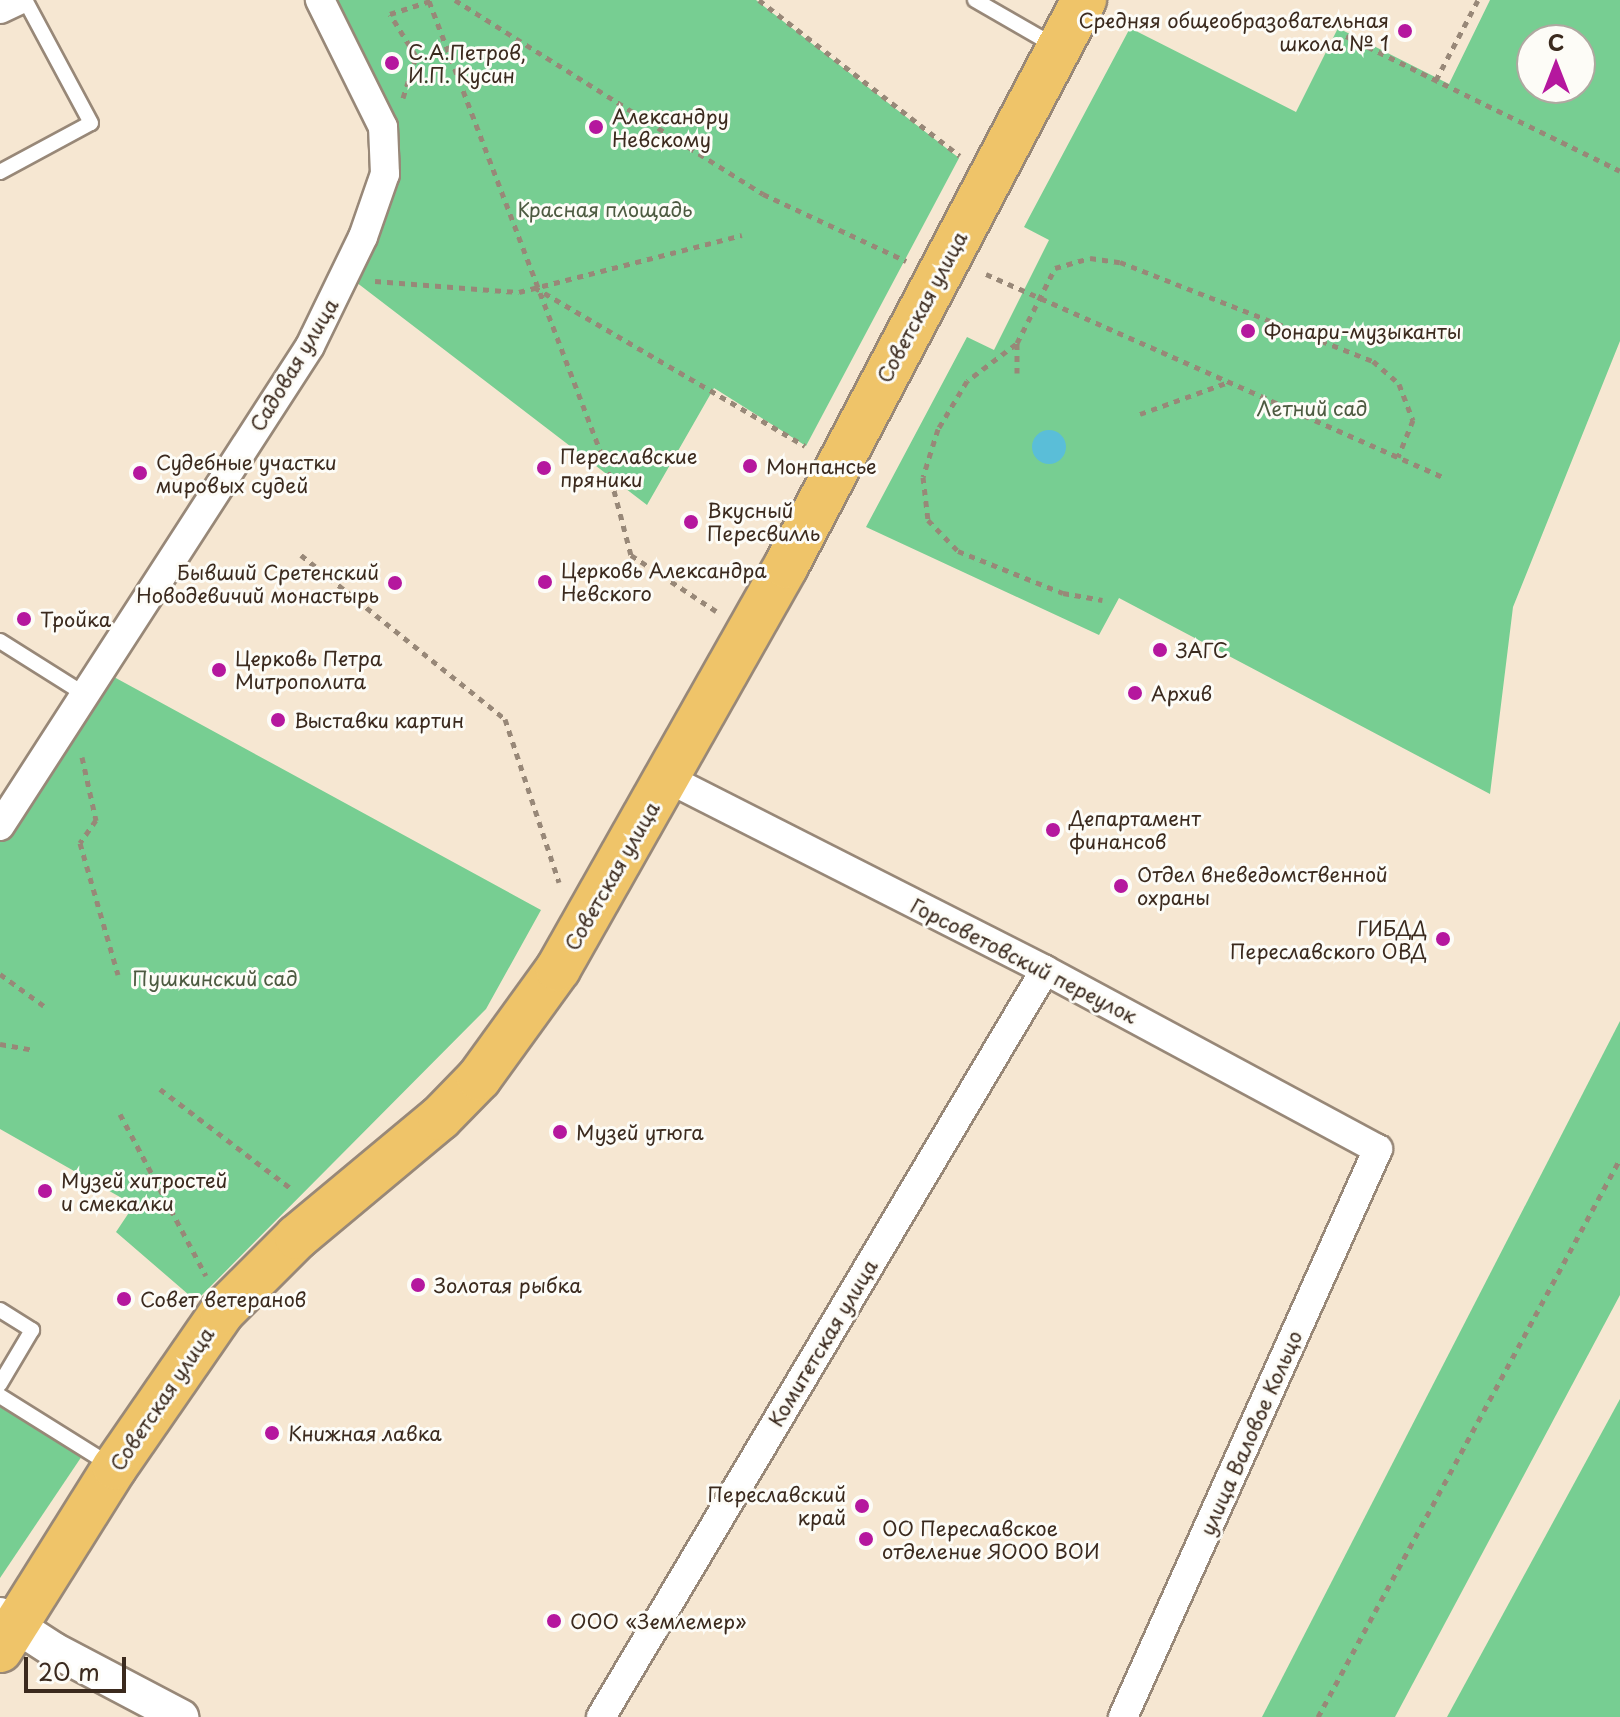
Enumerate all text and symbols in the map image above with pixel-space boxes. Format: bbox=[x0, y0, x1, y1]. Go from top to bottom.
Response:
place label: Средняя общеобразовательная школа № 1 bbox=[1078, 8, 1389, 55]
marker: Средняя общеобразовательная школа № 1 bbox=[1396, 22, 1414, 40]
north arrow bbox=[1516, 24, 1596, 104]
text: С bbox=[1548, 25, 1564, 58]
place label: С.А.Петров, И.П. Кусин bbox=[408, 40, 526, 87]
marker: С.А.Петров, И.П. Кусин bbox=[383, 54, 401, 72]
place label: Александру Невскому bbox=[612, 104, 729, 151]
marker: Александру Невскому bbox=[587, 118, 605, 136]
park label: Красная площадь bbox=[517, 197, 693, 221]
street label: Советская улица bbox=[872, 227, 972, 387]
street label: Садовая улица bbox=[245, 294, 343, 436]
place label: Фонари-музыканты bbox=[1264, 319, 1462, 343]
marker: Фонари-музыканты bbox=[1239, 322, 1257, 340]
park label: Летний сад bbox=[1256, 396, 1368, 420]
place label: Переславские пряники bbox=[560, 444, 697, 491]
place label: Судебные участки мировых судей bbox=[156, 450, 338, 497]
place label: Монпансье bbox=[766, 454, 877, 478]
marker: Монпансье bbox=[741, 457, 759, 475]
marker: Переславские пряники bbox=[535, 459, 553, 477]
marker: Судебные участки мировых судей bbox=[131, 464, 149, 482]
place label: Вкусный Пересвилль bbox=[707, 498, 820, 545]
marker: Вкусный Пересвилль bbox=[682, 513, 700, 531]
place label: Церковь Александра Невского bbox=[561, 558, 767, 605]
place label: Бывший Сретенский Новодевичий монастырь bbox=[137, 560, 379, 607]
marker: Церковь Александра Невского bbox=[536, 573, 554, 591]
marker: Бывший Сретенский Новодевичий монастырь bbox=[386, 574, 404, 592]
place label: Тройка bbox=[40, 607, 111, 631]
marker: Тройка bbox=[15, 610, 33, 628]
place label: ЗАГС bbox=[1176, 638, 1228, 662]
marker: ЗАГС bbox=[1151, 641, 1169, 659]
place label: Церковь Петра Митрополита bbox=[235, 646, 383, 693]
marker: Церковь Петра Митрополита bbox=[210, 661, 228, 679]
place label: Архив bbox=[1151, 681, 1212, 705]
marker: Архив bbox=[1126, 684, 1144, 702]
place label: Выставки картин bbox=[294, 708, 466, 732]
marker: Выставки картин bbox=[269, 711, 287, 729]
street label: Советская улица bbox=[559, 797, 665, 955]
place label: Департамент финансов bbox=[1069, 806, 1201, 853]
marker: Департамент финансов bbox=[1044, 821, 1062, 839]
place label: Отдел вневедомственной охраны bbox=[1137, 862, 1389, 909]
marker: Отдел вневедомственной охраны bbox=[1112, 877, 1130, 895]
street label: Горсоветовский переулок bbox=[907, 893, 1141, 1029]
place label: ГИБДД Переславского ОВД bbox=[1230, 916, 1427, 963]
marker: ГИБДД Переславского ОВД bbox=[1434, 930, 1452, 948]
park label: Пушкинский сад bbox=[131, 966, 299, 990]
place label: Музей утюга bbox=[576, 1120, 704, 1144]
marker: Музей утюга bbox=[551, 1123, 569, 1141]
place label: Музей хитростей и смекалки bbox=[61, 1168, 229, 1215]
marker: Музей хитростей и смекалки bbox=[36, 1182, 54, 1200]
street label: Комитетская улица bbox=[763, 1255, 883, 1431]
place label: Золотая рыбка bbox=[434, 1273, 581, 1297]
marker: Золотая рыбка bbox=[409, 1276, 427, 1294]
place label: Совет ветеранов bbox=[140, 1287, 307, 1311]
marker: Совет ветеранов bbox=[115, 1290, 133, 1308]
street label: Советская улица bbox=[105, 1322, 219, 1476]
street label: улица Валовое Кольцо bbox=[1195, 1327, 1307, 1539]
place label: Книжная лавка bbox=[288, 1421, 442, 1445]
marker: Книжная лавка bbox=[263, 1424, 281, 1442]
place label: Переславский край bbox=[707, 1482, 846, 1529]
marker: Переславский край bbox=[853, 1497, 871, 1515]
place label: ОО Переславское отделение ЯООО ВОИ bbox=[882, 1516, 1103, 1563]
marker: ОО Переславское отделение ЯООО ВОИ bbox=[857, 1530, 875, 1548]
place label: ООО «Землемер» bbox=[570, 1609, 746, 1633]
marker: ООО «Землемер» bbox=[545, 1612, 563, 1630]
scale bar bbox=[28, 1641, 130, 1691]
text: 20 m bbox=[38, 1653, 100, 1689]

